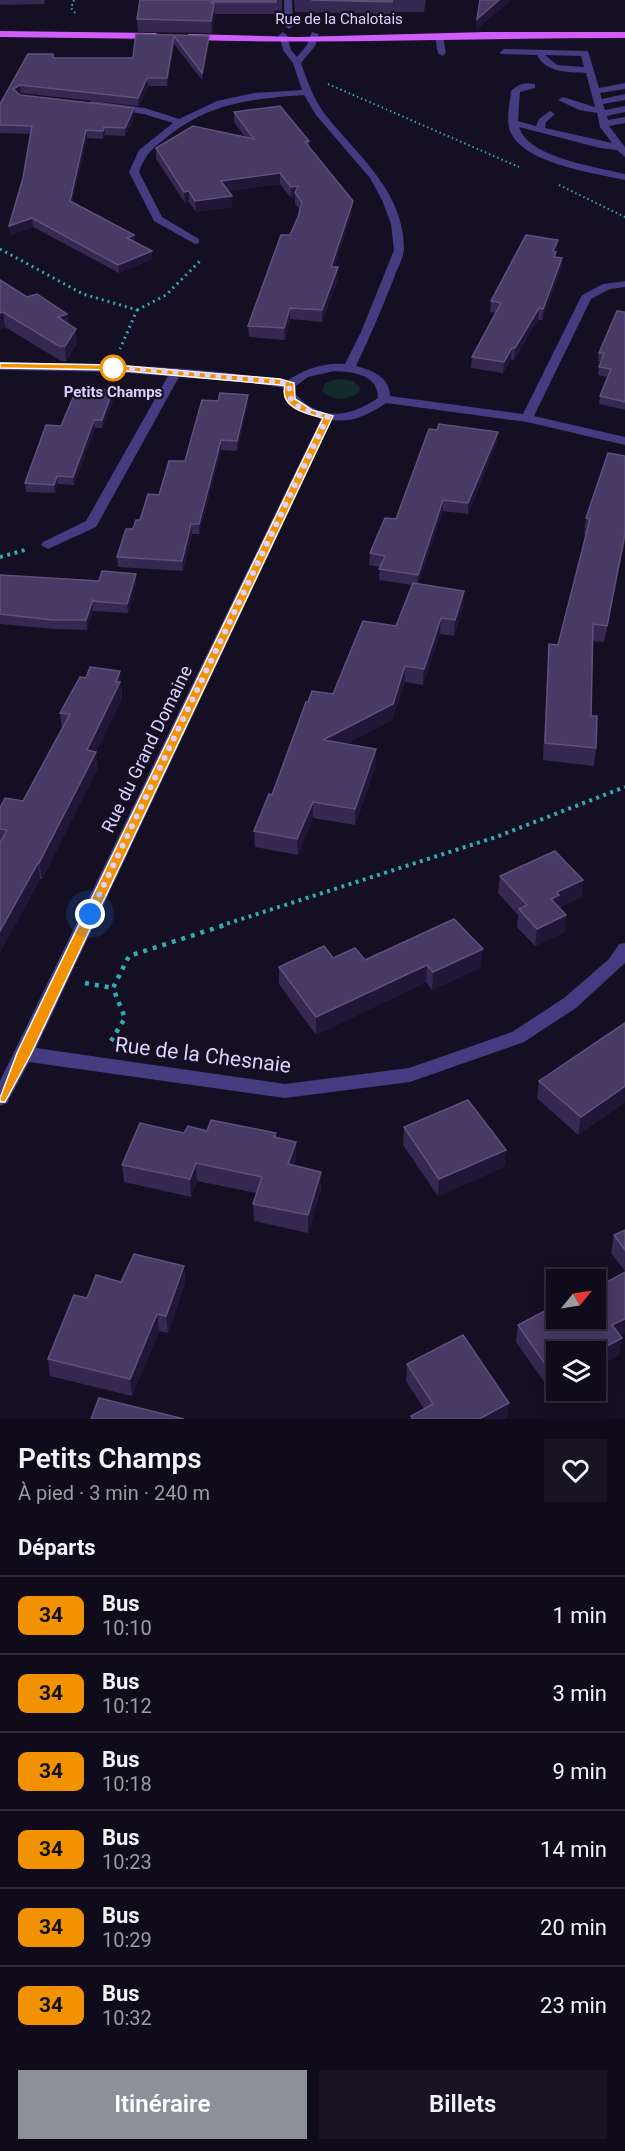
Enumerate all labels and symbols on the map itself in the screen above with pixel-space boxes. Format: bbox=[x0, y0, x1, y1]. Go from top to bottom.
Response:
street label: Rue de la Chalotais bbox=[275, 10, 403, 28]
marker: Petits Champs bbox=[100, 355, 126, 381]
place label: Petits Champs bbox=[64, 383, 163, 401]
street label: Rue du Grand Domaine bbox=[97, 662, 196, 836]
your location bbox=[75, 899, 105, 929]
street label: Rue de la Chesnaie bbox=[114, 1032, 292, 1078]
north arrow bbox=[546, 1269, 606, 1329]

